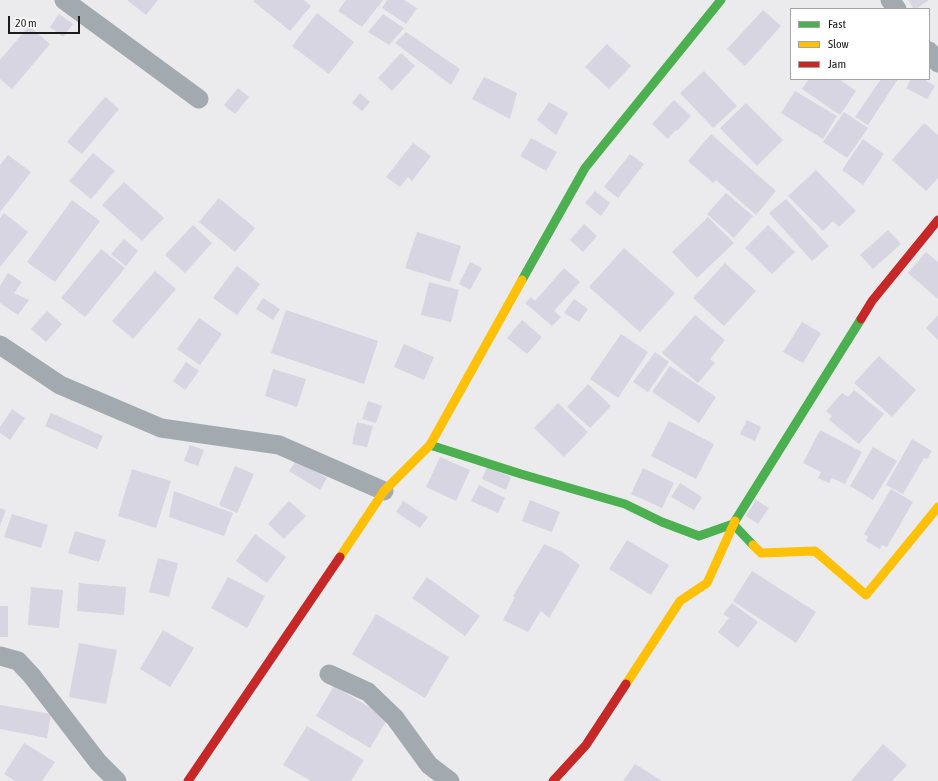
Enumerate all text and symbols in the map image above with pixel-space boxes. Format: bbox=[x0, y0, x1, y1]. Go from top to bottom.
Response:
scale bar bbox=[10, 8, 82, 34]
legend bbox=[790, 8, 930, 80]
text: 20 m bbox=[15, 16, 37, 30]
text: Fast bbox=[828, 17, 846, 31]
text: Slow bbox=[828, 37, 849, 51]
text: Jam bbox=[828, 57, 846, 71]

